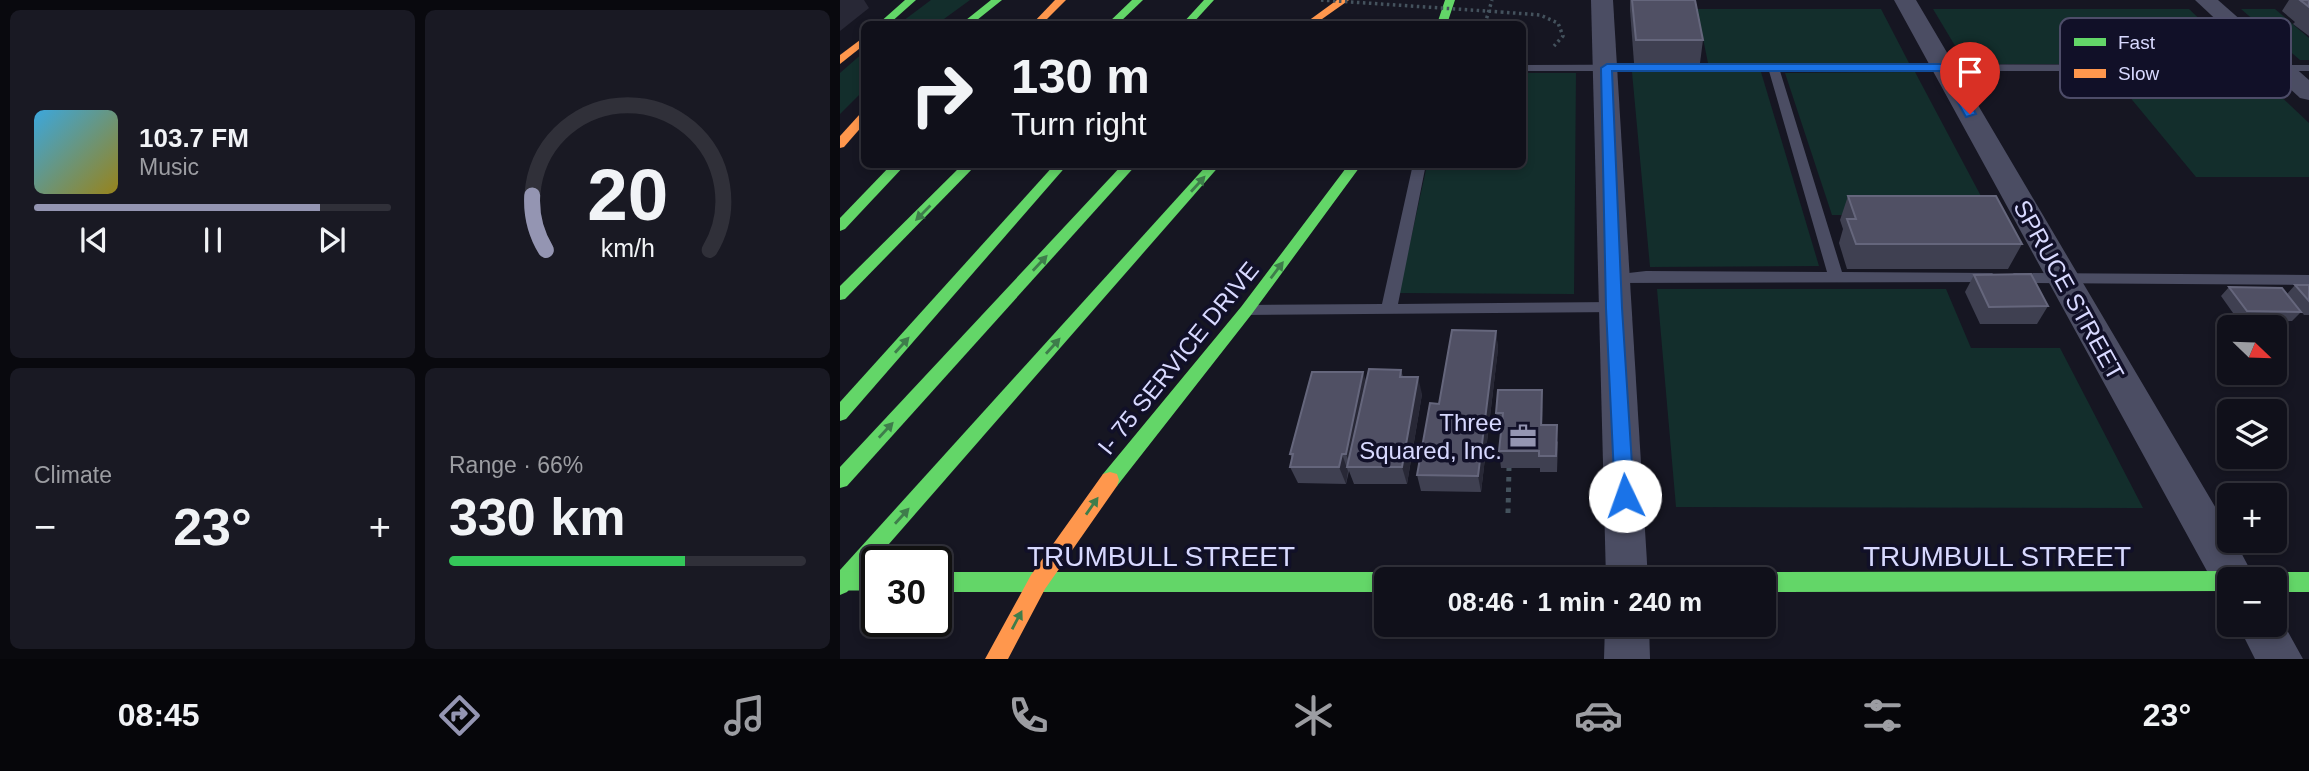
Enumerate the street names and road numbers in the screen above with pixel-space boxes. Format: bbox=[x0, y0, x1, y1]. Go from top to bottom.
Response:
street label: SPRUCE STREET bbox=[2008, 195, 2130, 385]
street label: I- 75 SERVICE DRIVE bbox=[1092, 256, 1264, 460]
street label: TRUMBULL STREET bbox=[1027, 541, 1295, 572]
street label: TRUMBULL STREET bbox=[1863, 541, 2131, 572]

